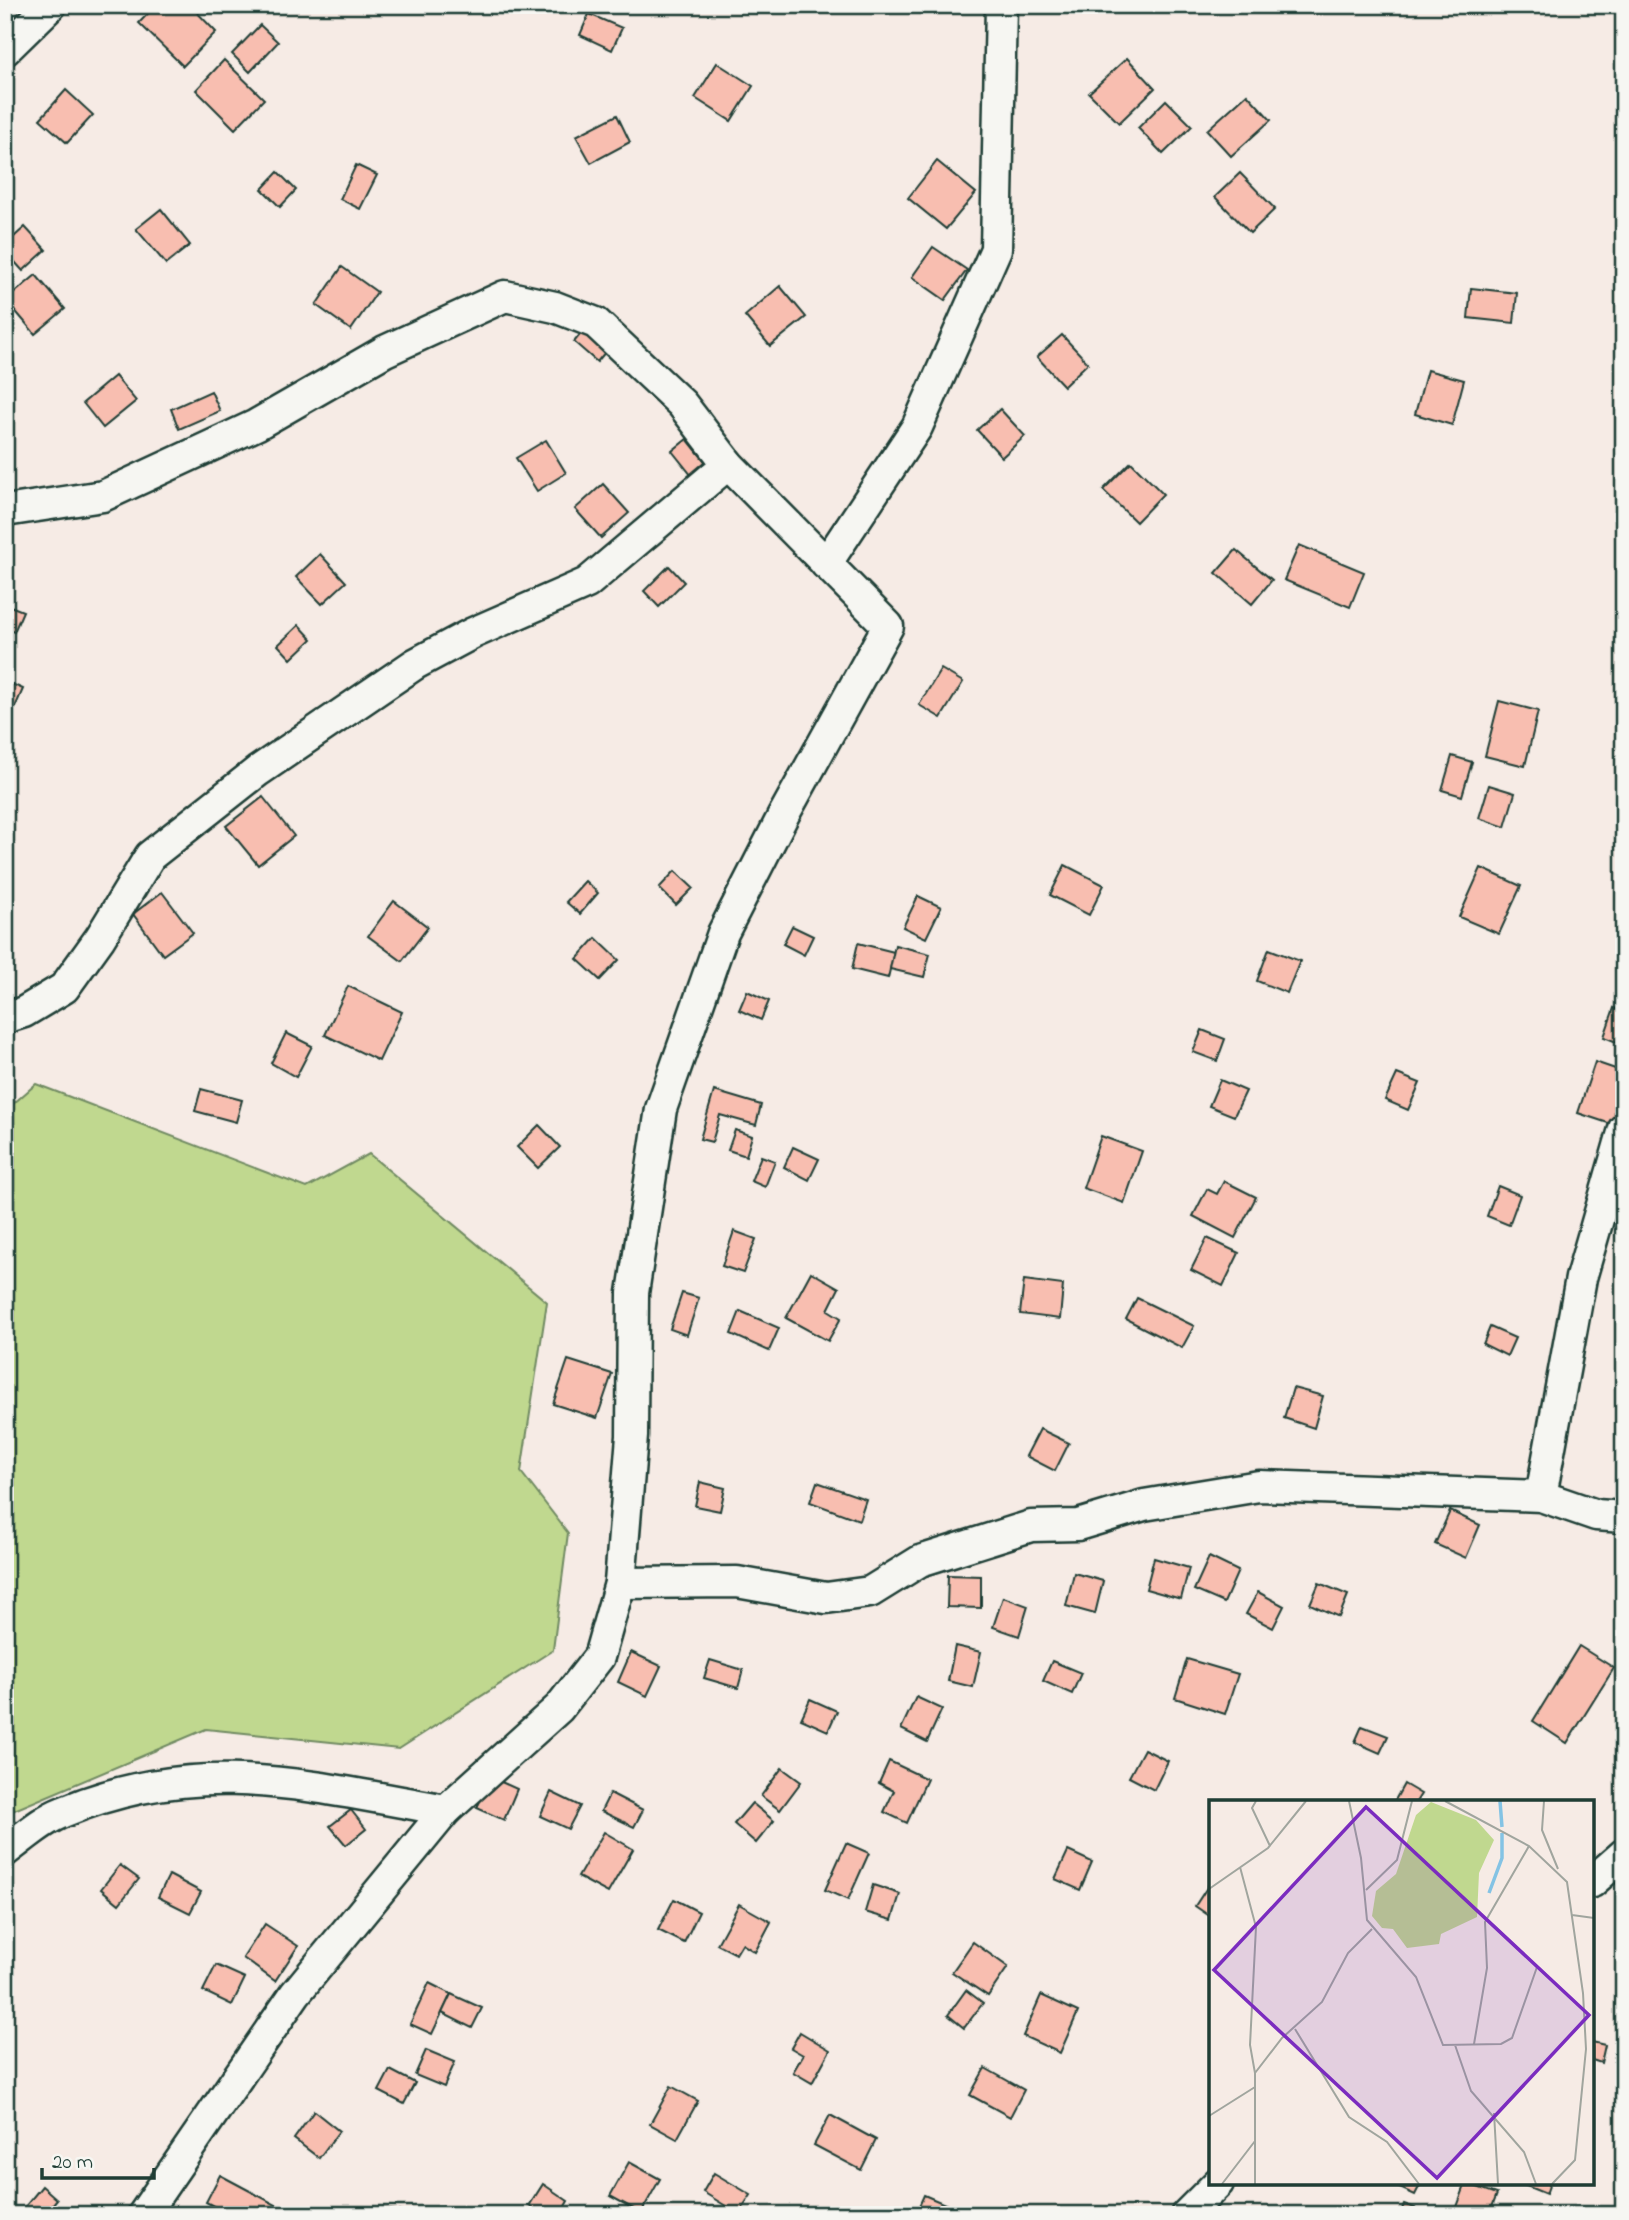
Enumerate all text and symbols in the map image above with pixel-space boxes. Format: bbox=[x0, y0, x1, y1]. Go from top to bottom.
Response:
inset map bbox=[1209, 1800, 1594, 2185]
scale bar bbox=[42, 2136, 154, 2180]
text: 20 m bbox=[52, 2148, 93, 2178]

